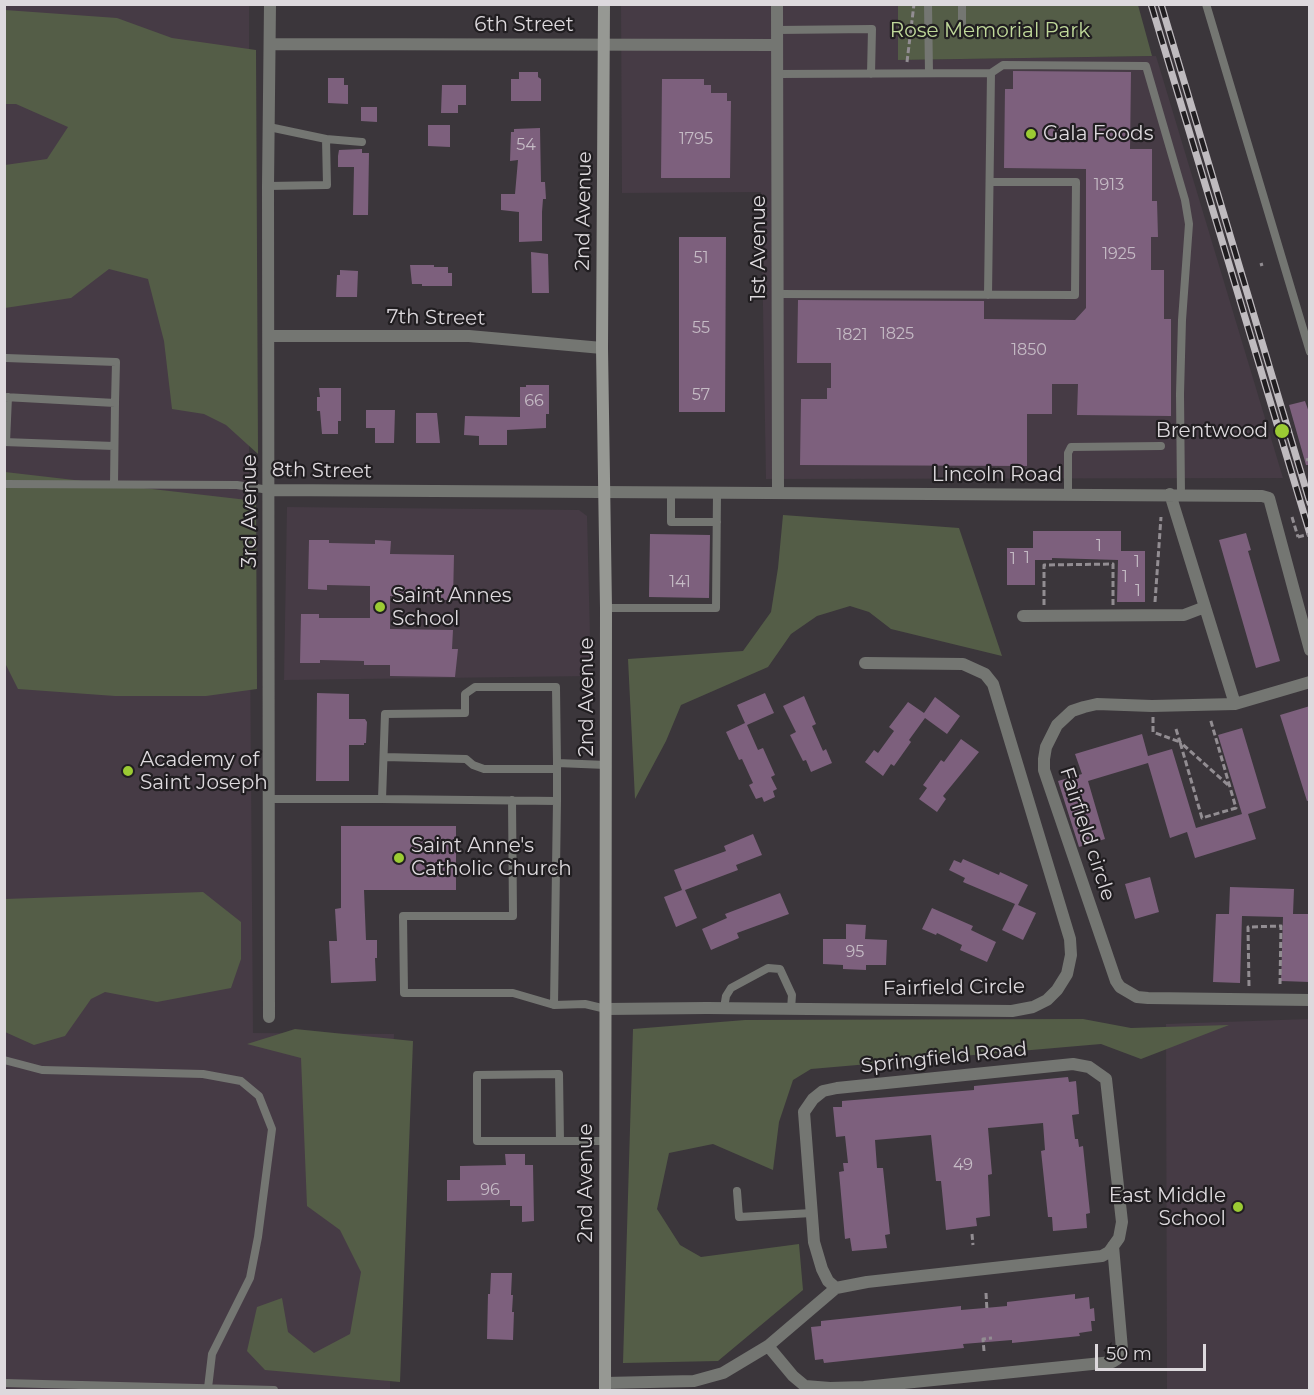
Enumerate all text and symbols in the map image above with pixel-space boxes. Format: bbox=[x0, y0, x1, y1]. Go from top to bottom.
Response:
street label: 6th Street bbox=[474, 13, 574, 37]
park label: Rose Memorial Park bbox=[890, 19, 1090, 43]
place label: Gala Foods bbox=[1043, 122, 1153, 146]
marker: Gala Foods bbox=[1024, 127, 1038, 141]
house number: 1795 bbox=[679, 129, 713, 149]
house number: 54 bbox=[516, 135, 536, 155]
street label: 2nd Avenue bbox=[571, 151, 597, 271]
house number: 1913 bbox=[1094, 175, 1124, 195]
street label: 1st Avenue bbox=[747, 195, 771, 301]
house number: 1925 bbox=[1102, 244, 1136, 264]
house number: 51 bbox=[694, 248, 708, 268]
street label: 7th Street bbox=[386, 305, 486, 331]
house number: 55 bbox=[692, 318, 710, 338]
house number: 1825 bbox=[880, 324, 914, 344]
house number: 1821 bbox=[837, 325, 867, 345]
house number: 1850 bbox=[1011, 340, 1047, 360]
house number: 57 bbox=[692, 385, 710, 405]
house number: 66 bbox=[524, 391, 544, 411]
place label: Brentwood bbox=[1156, 419, 1268, 443]
marker: Brentwood bbox=[1273, 422, 1291, 440]
street label: 3rd Avenue bbox=[238, 454, 262, 568]
street label: 8th Street bbox=[272, 458, 372, 484]
street label: Lincoln Road bbox=[932, 463, 1062, 487]
house number: 1 bbox=[1096, 536, 1102, 556]
house number: 1 bbox=[1024, 548, 1030, 568]
house number: 1 bbox=[1010, 549, 1016, 569]
house number: 1 bbox=[1134, 552, 1140, 572]
house number: 1 bbox=[1122, 567, 1128, 587]
house number: 141 bbox=[669, 572, 691, 592]
house number: 1 bbox=[1135, 581, 1141, 601]
place label: Saint Annes School bbox=[392, 584, 512, 631]
marker: Saint Annes School bbox=[373, 600, 387, 614]
street label: 2nd Avenue bbox=[575, 637, 599, 757]
place label: Academy of Saint Joseph bbox=[140, 748, 268, 795]
marker: Academy of Saint Joseph bbox=[121, 764, 135, 778]
street label: Fairfield circle bbox=[1054, 764, 1120, 904]
place label: Saint Anne's Catholic Church bbox=[411, 834, 572, 881]
marker: Saint Anne's Catholic Church bbox=[392, 851, 406, 865]
house number: 95 bbox=[846, 942, 864, 962]
street label: Fairfield Circle bbox=[883, 975, 1025, 1001]
street label: Springfield Road bbox=[860, 1037, 1028, 1079]
street label: 2nd Avenue bbox=[574, 1123, 598, 1243]
house number: 49 bbox=[953, 1155, 973, 1175]
house number: 96 bbox=[480, 1180, 500, 1200]
place label: East Middle School bbox=[1109, 1184, 1226, 1231]
marker: East Middle School bbox=[1231, 1200, 1245, 1214]
scale bar bbox=[1098, 1332, 1209, 1370]
text: 50 m bbox=[1106, 1343, 1152, 1365]

